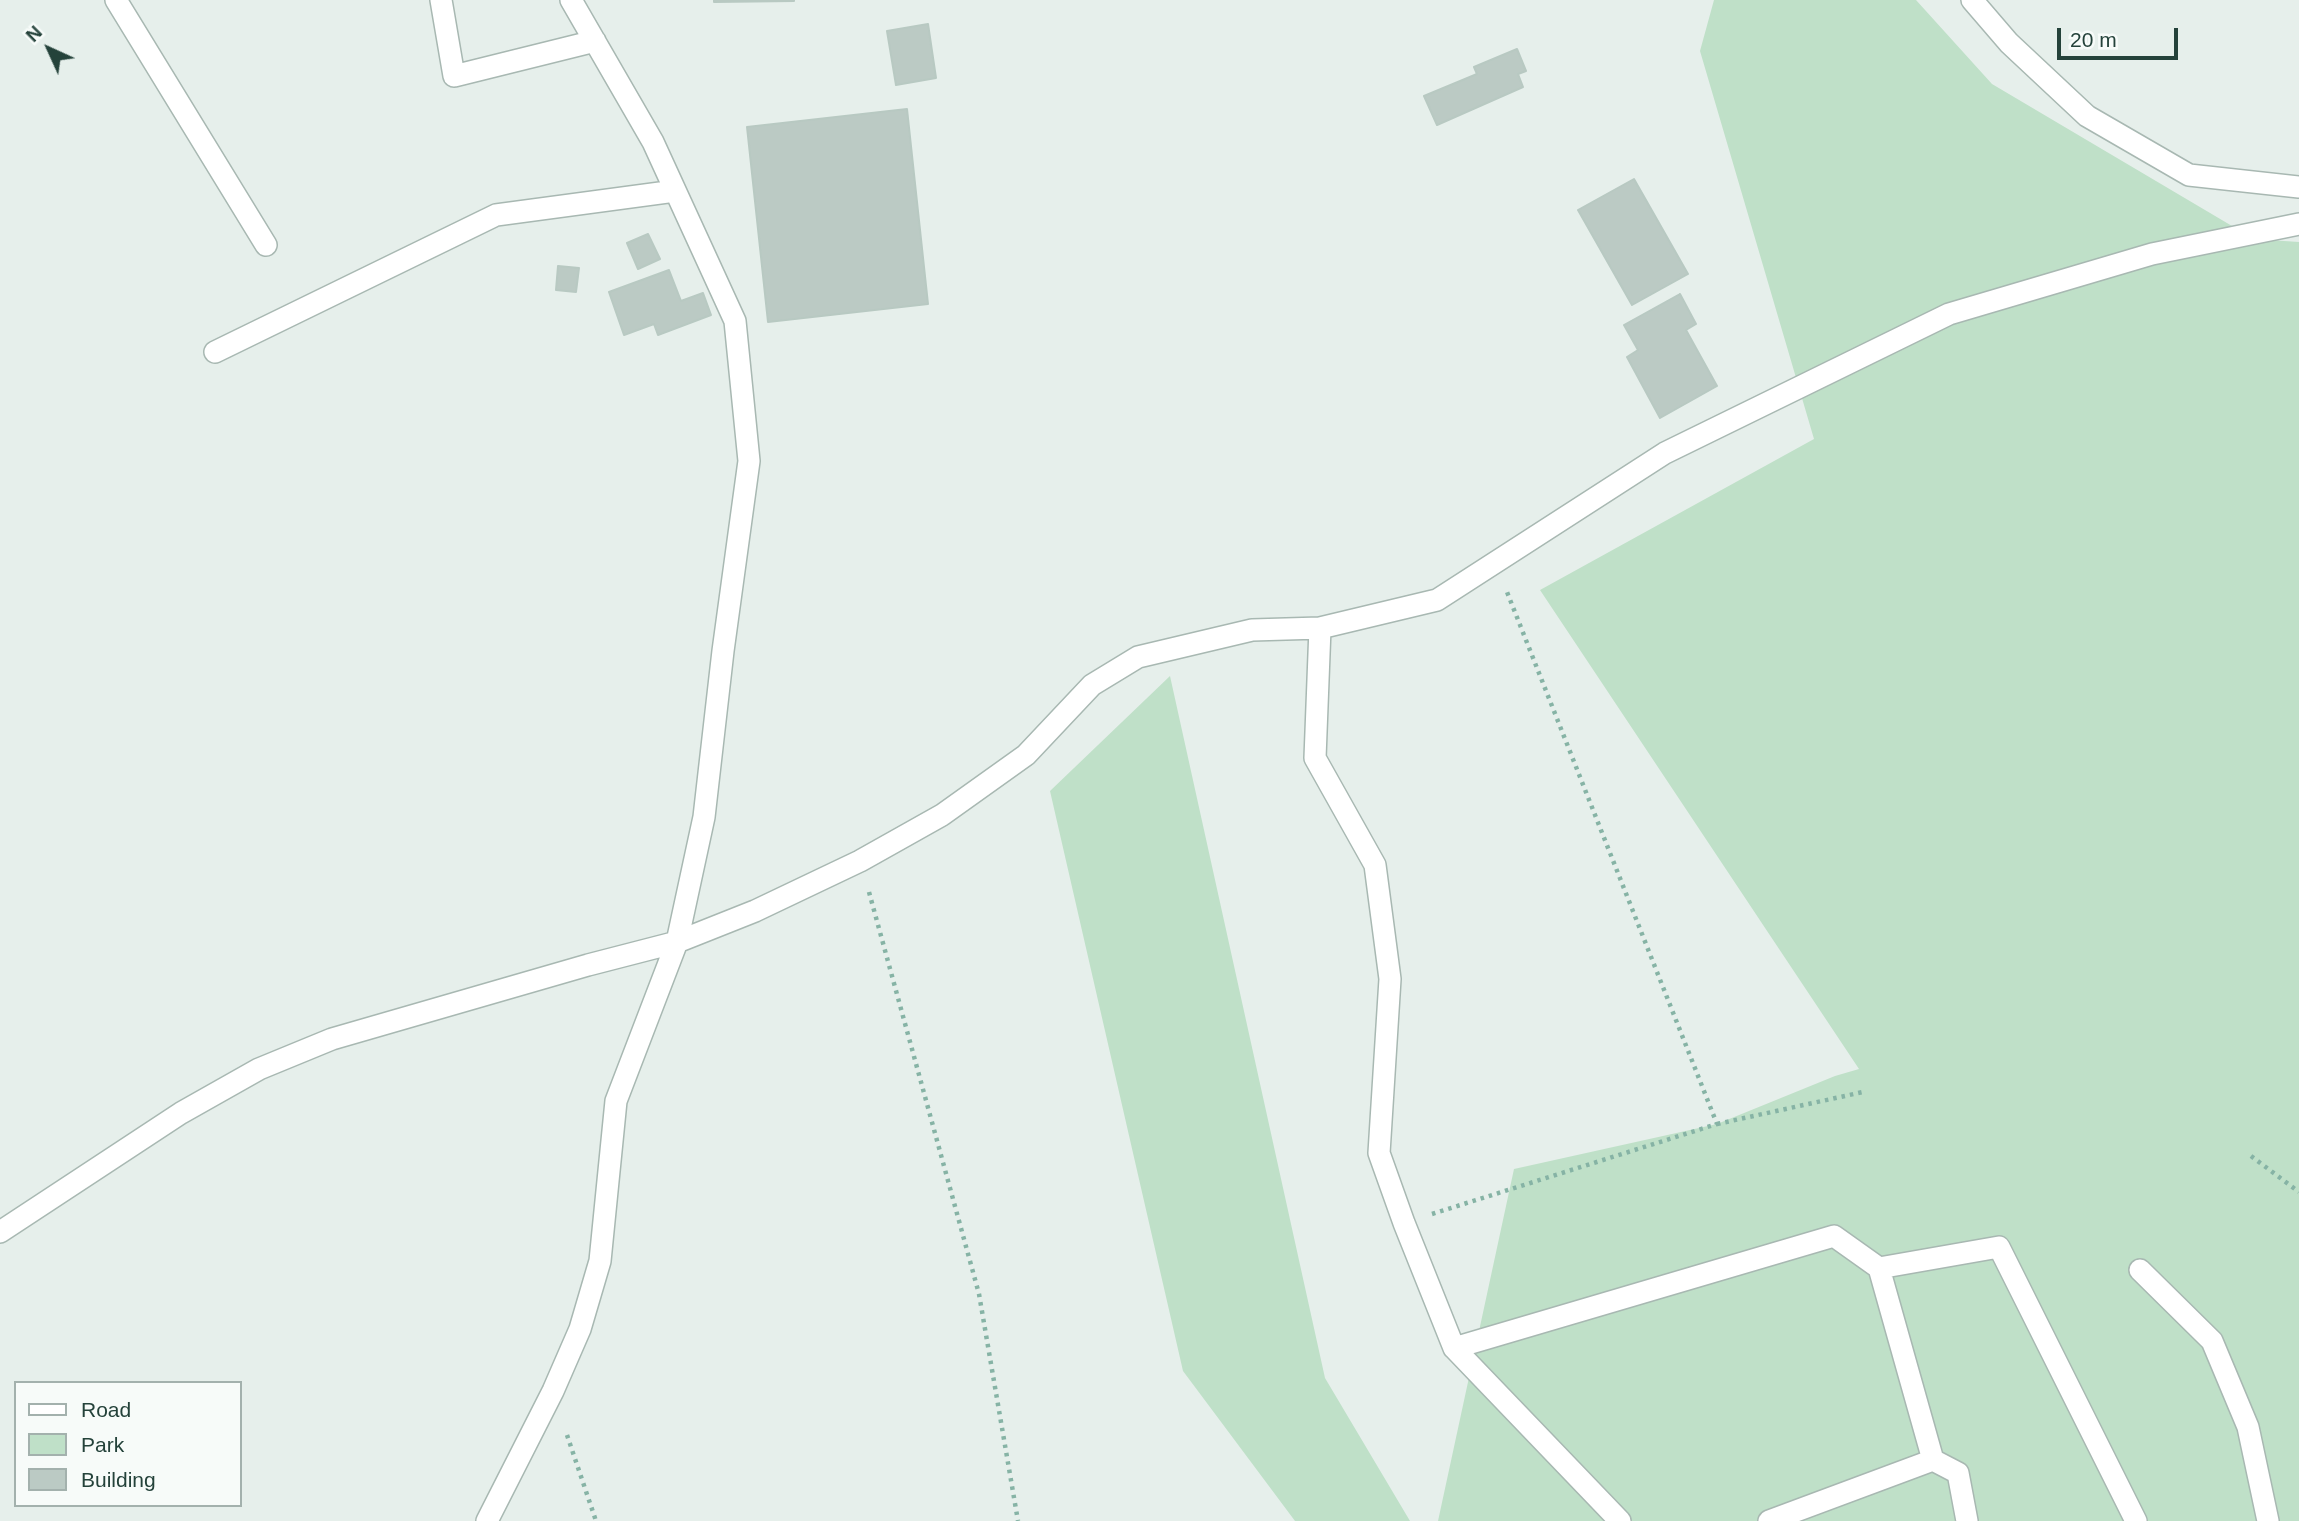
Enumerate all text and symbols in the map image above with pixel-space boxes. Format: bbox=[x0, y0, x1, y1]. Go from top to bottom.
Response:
north arrow bbox=[14, 14, 84, 84]
scale bar bbox=[2061, 14, 2182, 58]
text: N bbox=[22, 22, 46, 46]
text: 20 m bbox=[2070, 28, 2117, 51]
legend bbox=[14, 1381, 242, 1507]
text: Road bbox=[81, 1398, 131, 1421]
text: Park bbox=[81, 1433, 124, 1456]
text: Building bbox=[81, 1468, 156, 1491]

